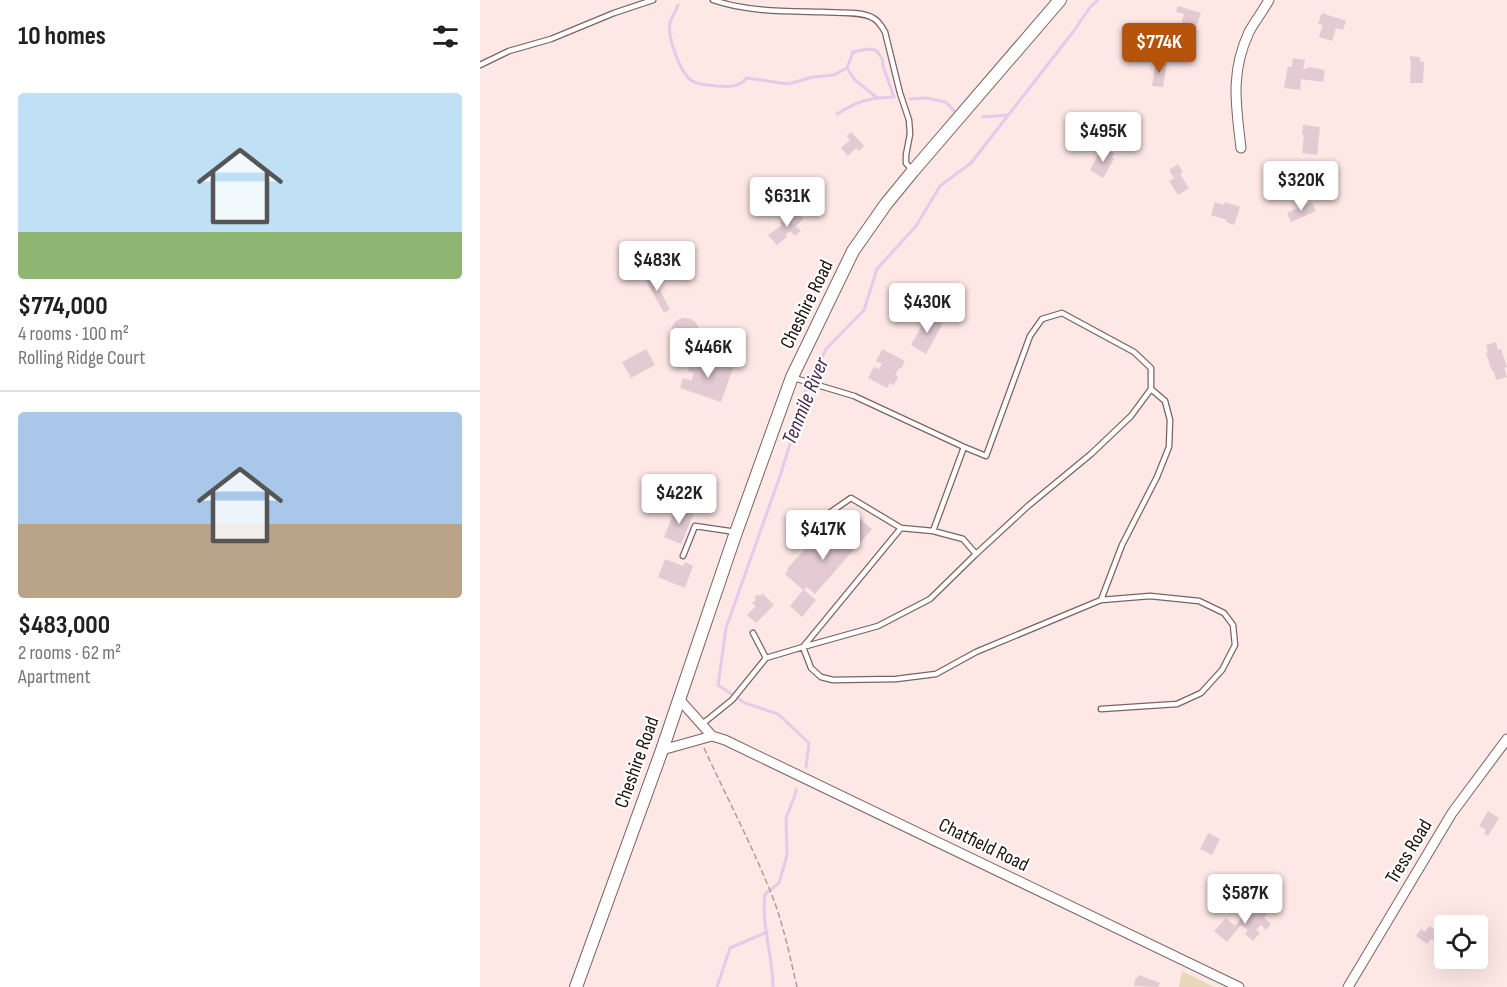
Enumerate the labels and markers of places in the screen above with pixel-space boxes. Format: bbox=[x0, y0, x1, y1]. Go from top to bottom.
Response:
pin: $774K bbox=[1117, 23, 1201, 74]
pin: $495K bbox=[1061, 112, 1145, 163]
pin: $320K bbox=[1259, 161, 1343, 212]
pin: $631K bbox=[745, 177, 829, 228]
pin: $483K bbox=[615, 241, 699, 292]
pin: $430K bbox=[885, 283, 969, 334]
pin: $446K bbox=[666, 328, 750, 379]
pin: $422K bbox=[637, 474, 721, 525]
pin: $417K bbox=[781, 510, 865, 561]
pin: $587K bbox=[1203, 874, 1287, 925]

